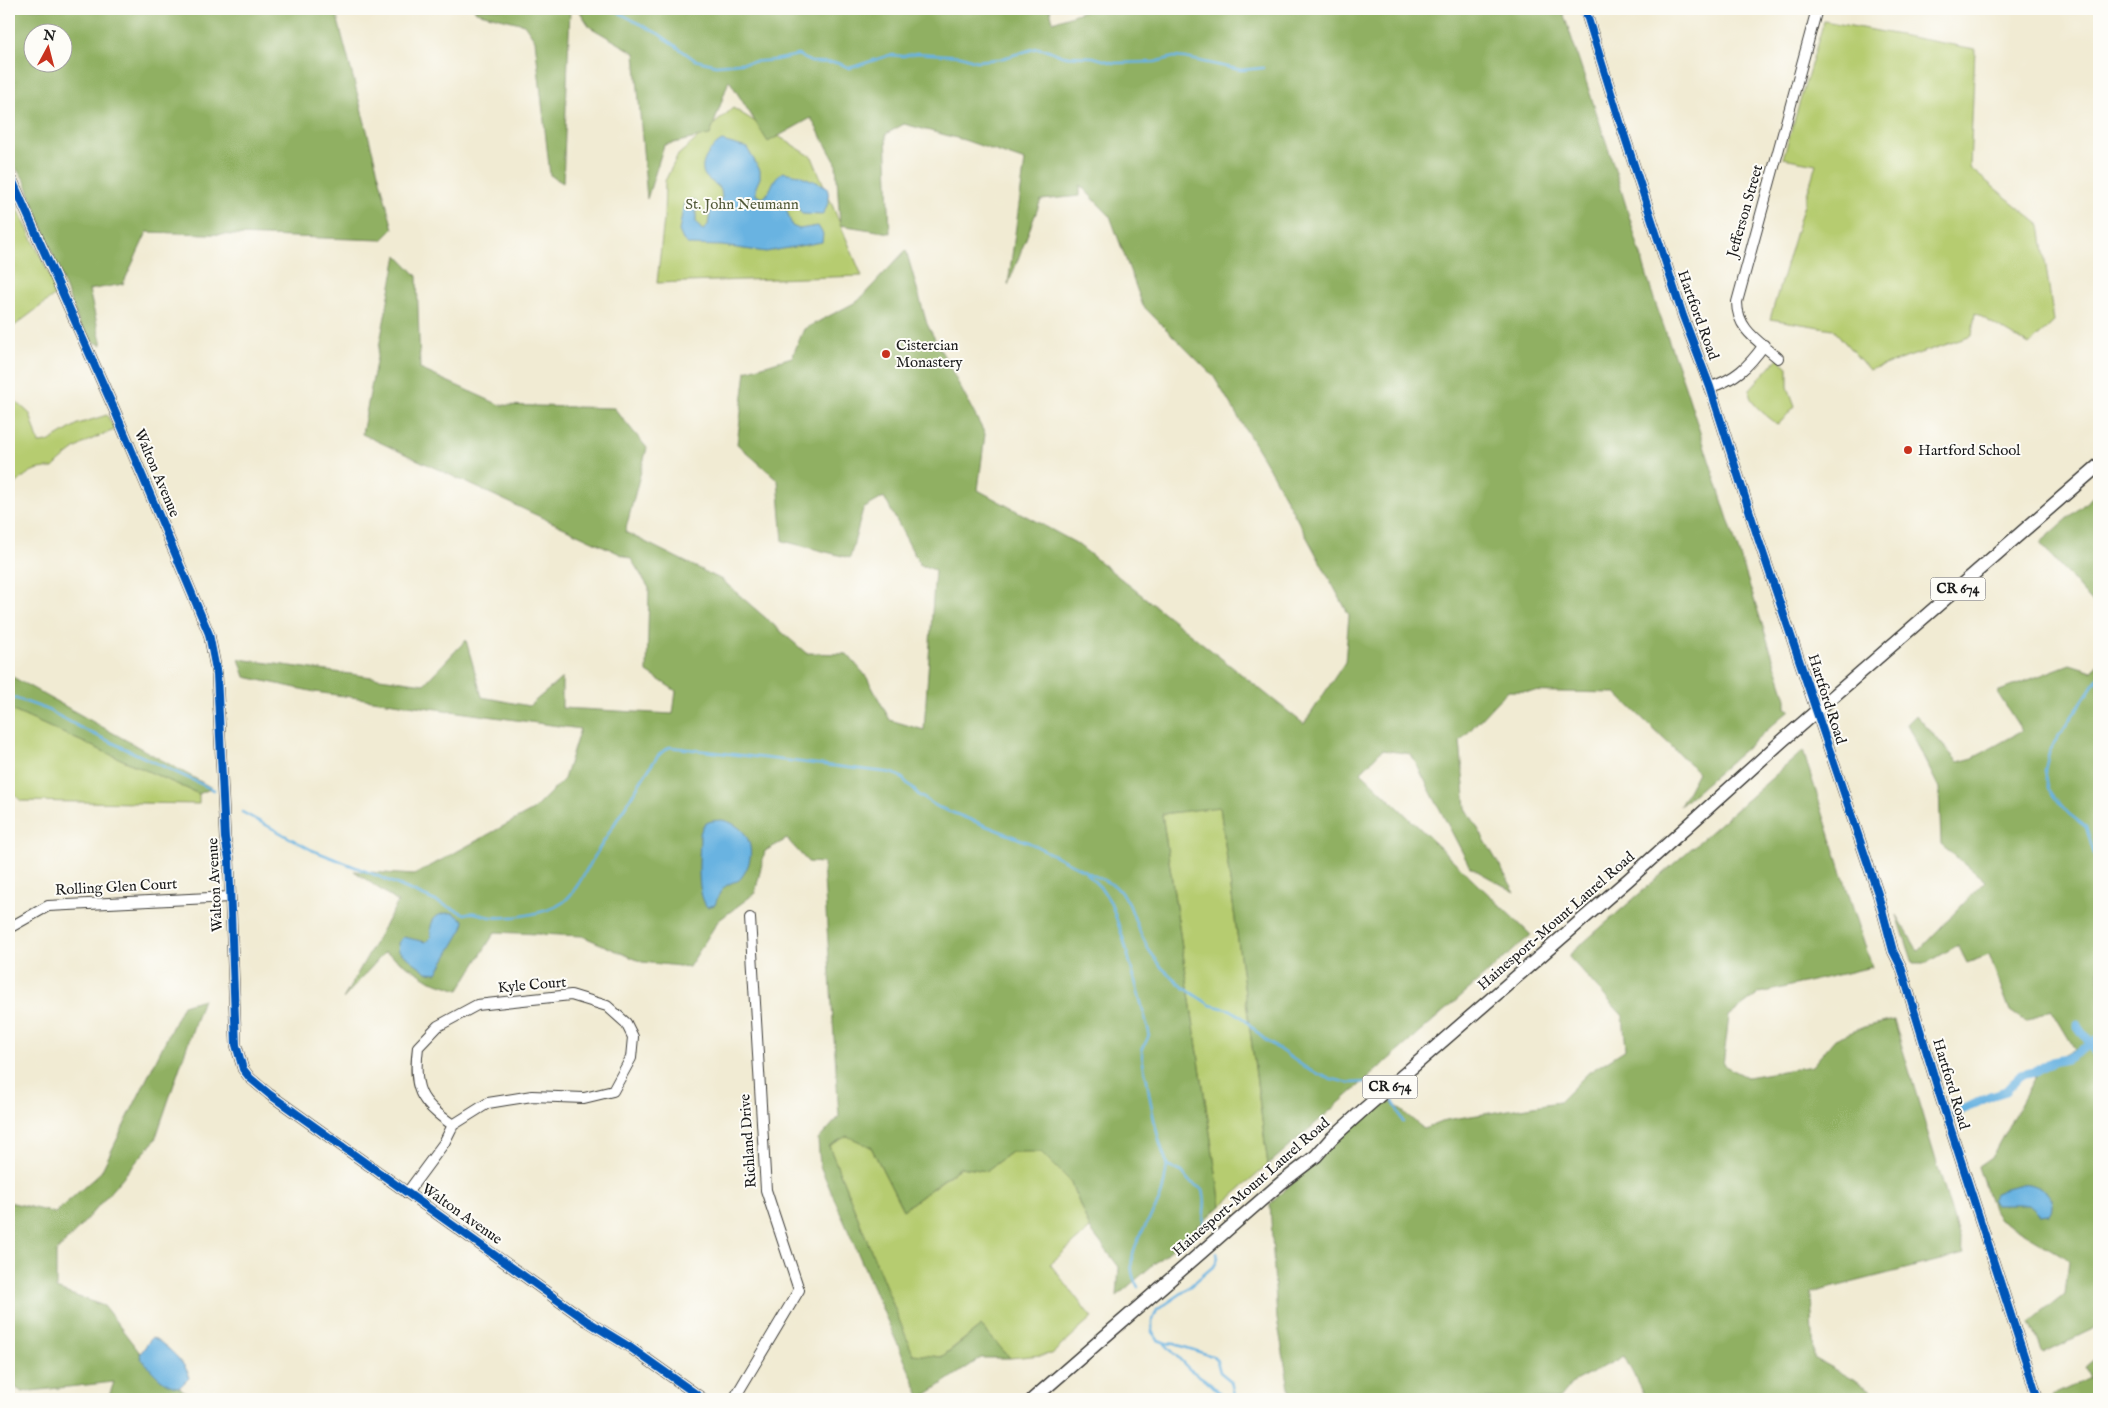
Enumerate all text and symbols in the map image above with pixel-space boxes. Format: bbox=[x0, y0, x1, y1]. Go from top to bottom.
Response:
north arrow bbox=[22, 22, 72, 72]
text: N bbox=[41, 26, 57, 46]
street label: Jefferson Street bbox=[1722, 162, 1767, 262]
park label: St. John Neumann bbox=[685, 195, 799, 214]
street label: Hartford Road bbox=[1673, 268, 1723, 363]
place label: Cistercian Monastery bbox=[896, 336, 963, 372]
marker: Cistercian Monastery bbox=[880, 348, 892, 360]
street label: Walton Avenue bbox=[130, 426, 184, 520]
place label: Hartford School bbox=[1918, 441, 2021, 460]
marker: Hartford School bbox=[1902, 444, 1914, 456]
road number: CR 674 bbox=[1930, 578, 1986, 600]
street label: Hartford Road bbox=[1803, 651, 1851, 748]
street label: Walton Avenue bbox=[203, 837, 227, 933]
street label: Hainesport-Mount Laurel Road bbox=[1474, 847, 1639, 994]
street label: Rolling Glen Court bbox=[54, 874, 178, 900]
street label: Kyle Court bbox=[497, 973, 567, 997]
street label: Hartford Road bbox=[1928, 1036, 1974, 1133]
road number: CR 674 bbox=[1362, 1076, 1418, 1098]
street label: Richland Drive bbox=[735, 1093, 761, 1189]
street label: Hainesport-Mount Laurel Road bbox=[1169, 1113, 1334, 1260]
street label: Walton Avenue bbox=[418, 1179, 506, 1249]

